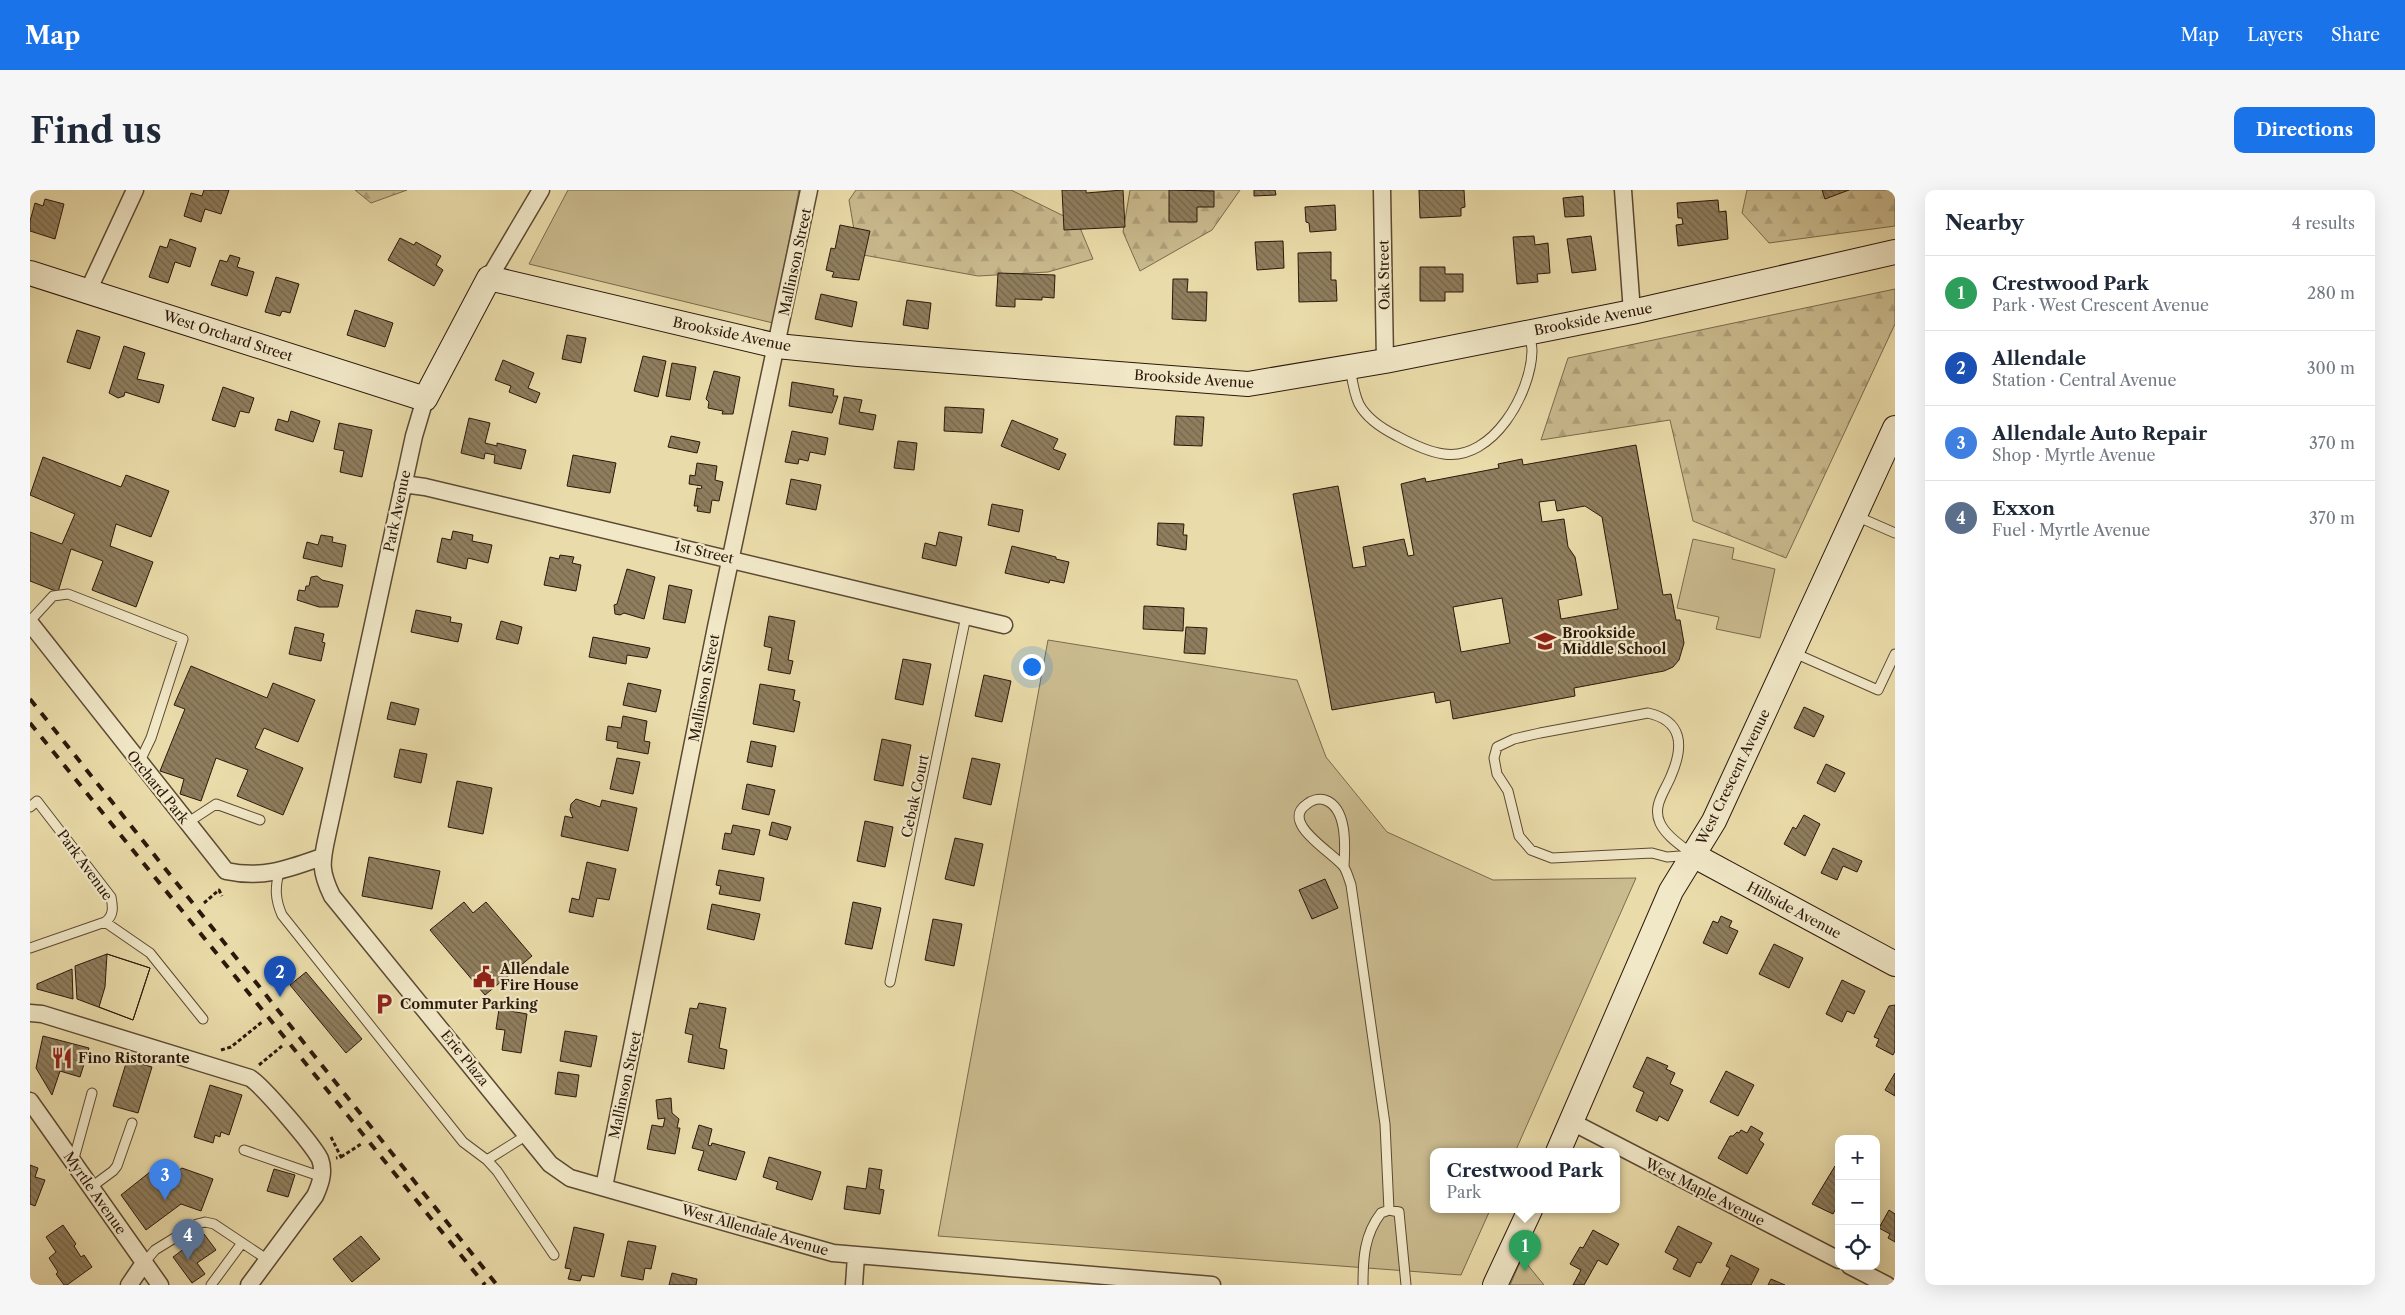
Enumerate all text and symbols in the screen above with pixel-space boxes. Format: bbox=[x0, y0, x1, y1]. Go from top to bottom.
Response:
text: Map bbox=[25, 21, 80, 50]
text: Map bbox=[2181, 24, 2219, 46]
text: Layers bbox=[2247, 24, 2303, 46]
text: Share bbox=[2331, 24, 2380, 46]
button: Directions bbox=[2234, 107, 2375, 153]
text: Find us bbox=[30, 109, 162, 152]
street label: Mallinson Street bbox=[775, 206, 815, 317]
text: Nearby bbox=[1945, 210, 2024, 235]
text: 4 results bbox=[2292, 213, 2355, 233]
street label: Oak Street bbox=[1374, 240, 1394, 310]
text: Crestwood Park bbox=[1992, 272, 2149, 295]
text: 1 bbox=[1957, 283, 1965, 303]
text: 280 m bbox=[2307, 283, 2355, 303]
text: Park · West Crescent Avenue bbox=[1992, 295, 2209, 315]
street label: Brookside Avenue bbox=[1532, 299, 1654, 339]
street label: West Orchard Street bbox=[160, 306, 295, 365]
street label: Brookside Avenue bbox=[671, 313, 793, 355]
text: Allendale bbox=[1992, 347, 2086, 370]
text: 2 bbox=[1956, 358, 1966, 378]
text: 300 m bbox=[2307, 358, 2355, 378]
street label: Brookside Avenue bbox=[1133, 366, 1255, 392]
text: Station · Central Avenue bbox=[1992, 370, 2176, 390]
text: Allendale Auto Repair bbox=[1992, 422, 2207, 445]
text: 3 bbox=[1956, 433, 1966, 453]
text: 370 m bbox=[2309, 433, 2355, 453]
text: Shop · Myrtle Avenue bbox=[1992, 445, 2156, 465]
street label: Park Avenue bbox=[380, 468, 414, 553]
text: Exxon bbox=[1992, 497, 2055, 520]
text: 4 bbox=[1956, 508, 1966, 528]
text: 370 m bbox=[2309, 508, 2355, 528]
text: Fuel · Myrtle Avenue bbox=[1992, 520, 2150, 540]
street label: 1st Street bbox=[673, 536, 735, 568]
place label: Brookside Middle School bbox=[1562, 624, 1666, 658]
school or university icon: Brookside Middle School bbox=[1532, 628, 1558, 654]
street label: Mallinson Street bbox=[685, 632, 723, 744]
your location bbox=[1019, 654, 1045, 680]
street label: West Crescent Avenue bbox=[1692, 706, 1774, 849]
street label: Orchard Park bbox=[123, 747, 194, 828]
street label: Cebak Court bbox=[897, 753, 933, 839]
street label: Park Avenue bbox=[53, 826, 117, 904]
street label: Hillside Avenue bbox=[1744, 878, 1844, 942]
pin: 2 bbox=[264, 956, 296, 997]
place label: Allendale Fire House bbox=[499, 960, 579, 994]
public building icon: Allendale Fire House bbox=[471, 964, 497, 990]
parking icon: Commuter Parking bbox=[371, 991, 397, 1017]
place label: Commuter Parking bbox=[400, 995, 539, 1013]
street label: Erie Plaza bbox=[437, 1026, 493, 1090]
street label: Mallinson Street bbox=[605, 1029, 645, 1140]
restaurant icon: Fino Ristorante bbox=[49, 1045, 75, 1071]
place label: Fino Ristorante bbox=[78, 1049, 190, 1067]
map controls bbox=[1835, 1135, 1880, 1270]
button: + bbox=[1835, 1135, 1880, 1180]
street label: Myrtle Avenue bbox=[60, 1148, 130, 1238]
popup bbox=[1430, 1148, 1620, 1213]
street label: West Maple Avenue bbox=[1641, 1154, 1768, 1230]
pin: 3 bbox=[149, 1159, 181, 1200]
text: Crestwood Park bbox=[1447, 1159, 1603, 1182]
button: − bbox=[1835, 1180, 1880, 1225]
text: Park bbox=[1447, 1182, 1481, 1202]
street label: West Allendale Avenue bbox=[678, 1200, 831, 1260]
pin: 4 bbox=[172, 1219, 204, 1260]
button: locate bbox=[1835, 1225, 1880, 1270]
pin: 1 bbox=[1509, 1230, 1541, 1271]

